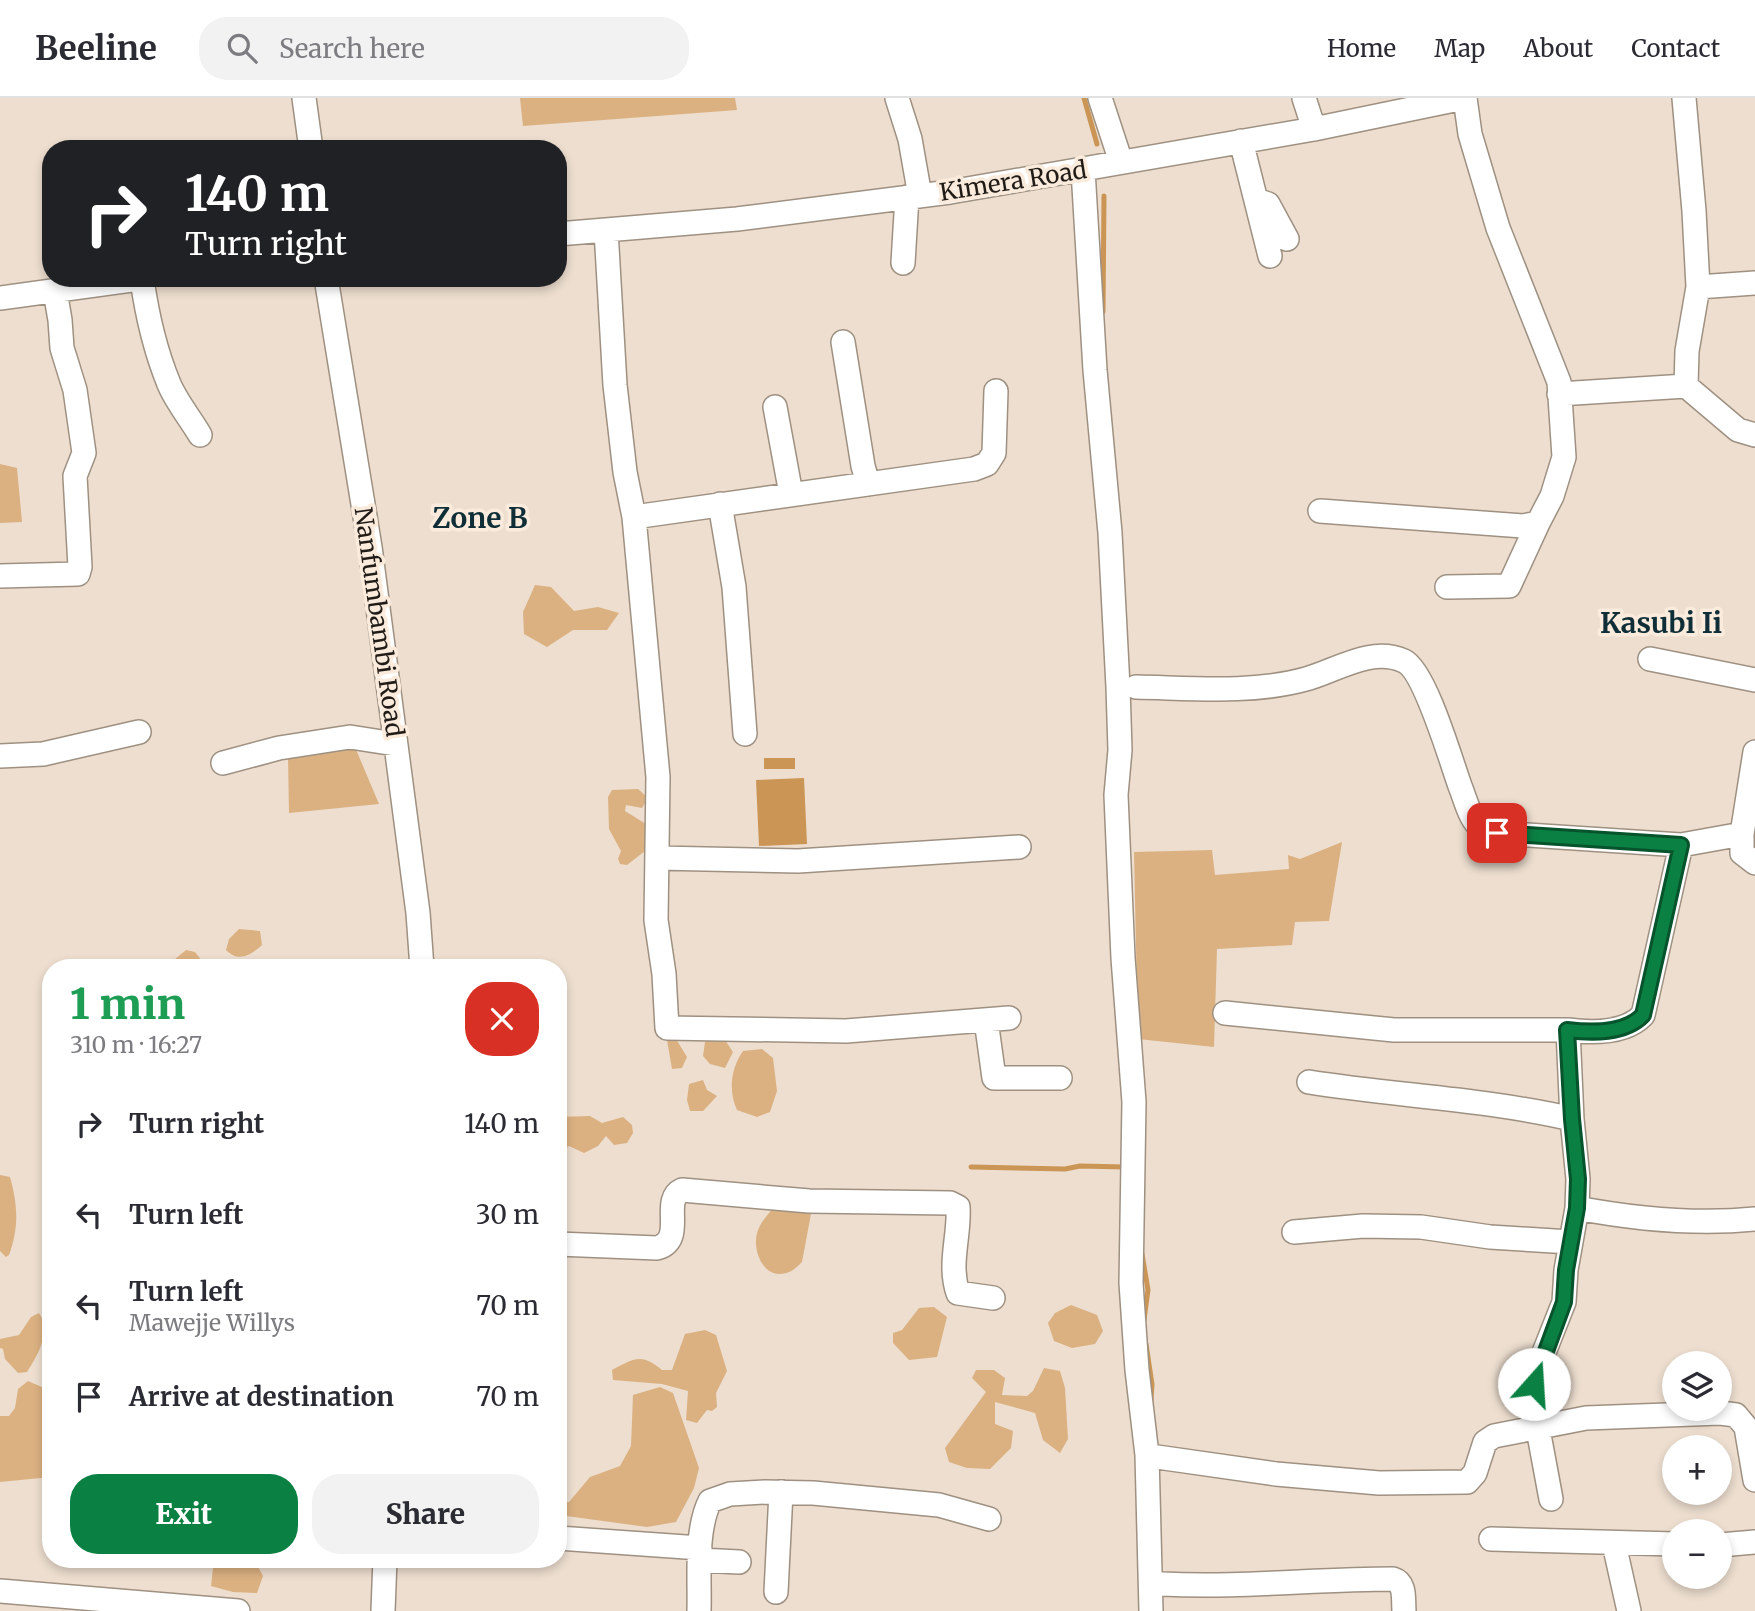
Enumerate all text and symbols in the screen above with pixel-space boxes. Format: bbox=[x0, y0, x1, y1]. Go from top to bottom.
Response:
search box bbox=[199, 17, 689, 80]
text: Beeline bbox=[35, 28, 157, 69]
icon: search bbox=[223, 29, 261, 67]
text: Search here bbox=[279, 32, 425, 65]
text: Home bbox=[1327, 33, 1396, 64]
text: Map bbox=[1434, 33, 1485, 64]
text: About bbox=[1523, 33, 1593, 64]
text: Contact bbox=[1631, 33, 1720, 64]
street label: Kimera Road bbox=[937, 154, 1089, 208]
text: 140 m bbox=[185, 163, 329, 224]
icon: right bbox=[70, 168, 161, 259]
text: Turn right bbox=[185, 224, 347, 264]
district label: Zone B bbox=[432, 500, 528, 536]
street label: Nanfumbambi Road bbox=[348, 505, 410, 739]
district label: Kasubi Ii bbox=[1600, 605, 1722, 641]
pin bbox=[1467, 803, 1527, 863]
icon: arrive bbox=[1478, 814, 1516, 852]
text: 1 min bbox=[70, 978, 185, 1030]
button: close bbox=[465, 982, 539, 1056]
text: 310 m · 16:27 bbox=[70, 1030, 202, 1059]
icon: right bbox=[70, 1105, 108, 1143]
text: Turn right bbox=[129, 1107, 264, 1140]
text: 140 m bbox=[464, 1107, 539, 1140]
icon: left bbox=[70, 1196, 108, 1234]
text: Turn left bbox=[129, 1198, 243, 1231]
text: 30 m bbox=[476, 1198, 539, 1231]
text: Turn left bbox=[129, 1275, 243, 1308]
icon: left bbox=[70, 1287, 108, 1325]
text: 70 m bbox=[476, 1289, 539, 1322]
text: Mawejje Willys bbox=[129, 1308, 295, 1337]
position arrow bbox=[1497, 1347, 1571, 1421]
map controls bbox=[1662, 1351, 1732, 1589]
button: layers bbox=[1662, 1351, 1732, 1421]
icon: arrive bbox=[70, 1378, 108, 1416]
text: Arrive at destination bbox=[129, 1380, 394, 1413]
text: 70 m bbox=[476, 1380, 539, 1413]
button: + bbox=[1662, 1435, 1732, 1505]
button: Exit bbox=[70, 1474, 298, 1554]
button: Share bbox=[312, 1474, 539, 1554]
button: − bbox=[1662, 1519, 1732, 1589]

